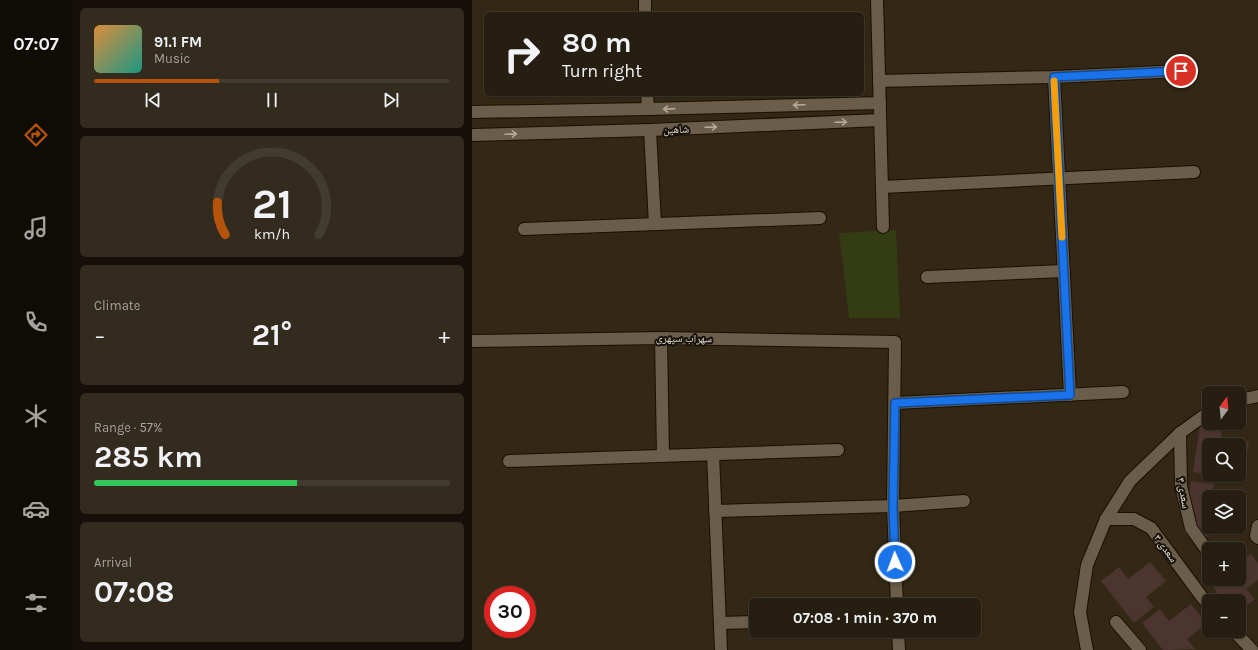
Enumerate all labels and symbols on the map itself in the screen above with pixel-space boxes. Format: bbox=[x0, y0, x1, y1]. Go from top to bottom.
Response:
pin bbox=[1164, 54, 1198, 88]
one-way arrow bbox=[793, 101, 806, 109]
one-way arrow bbox=[663, 105, 676, 113]
one-way arrow bbox=[834, 118, 847, 126]
street label: شاهین bbox=[663, 123, 689, 136]
one-way arrow bbox=[704, 124, 717, 131]
one-way arrow bbox=[504, 130, 517, 138]
street label: سهراب سپهری bbox=[656, 332, 712, 346]
north arrow bbox=[1202, 386, 1246, 430]
street label: سعدی ۴ bbox=[1174, 477, 1193, 510]
street label: سعدی ۳ bbox=[1151, 532, 1180, 565]
position arrow bbox=[874, 541, 916, 583]
speed limit sign: 30 bbox=[484, 586, 536, 638]

